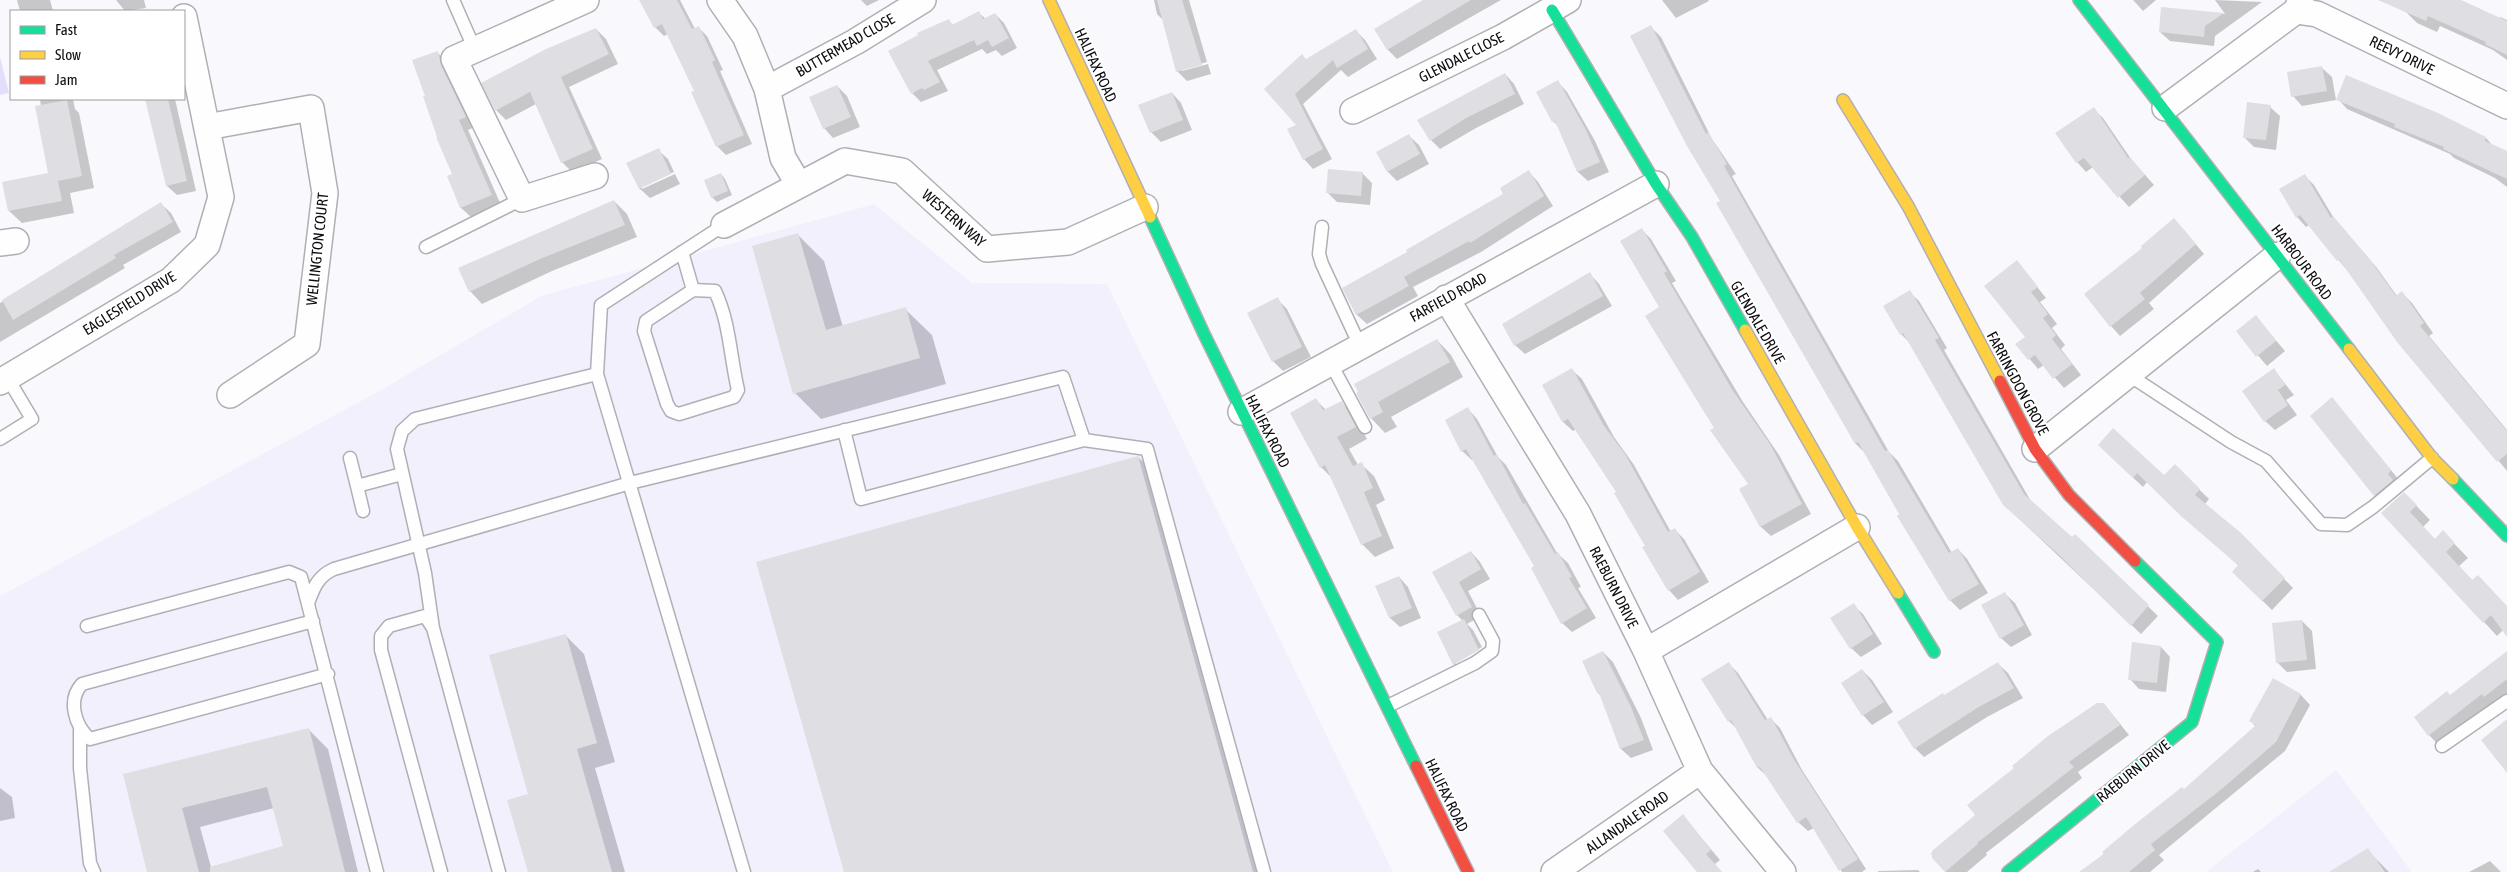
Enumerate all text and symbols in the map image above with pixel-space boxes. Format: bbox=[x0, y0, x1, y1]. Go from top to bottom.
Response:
legend bbox=[10, 10, 185, 100]
street label: BUTTERMEAD CLOSE bbox=[793, 10, 898, 80]
text: Fast bbox=[55, 21, 77, 38]
street label: HALIFAX ROAD bbox=[1072, 25, 1120, 105]
street label: GLENDALE CLOSE bbox=[1416, 28, 1507, 86]
street label: REEVY DRIVE bbox=[2367, 32, 2438, 78]
text: Slow bbox=[55, 46, 81, 63]
text: Jam bbox=[55, 71, 78, 88]
street label: WESTERN WAY bbox=[919, 186, 990, 250]
street label: WELLINGTON COURT bbox=[303, 191, 331, 306]
street label: HARBOUR ROAD bbox=[2268, 221, 2336, 303]
street label: EAGLESFIELD DRIVE bbox=[79, 267, 179, 338]
street label: FARFIELD ROAD bbox=[1407, 269, 1489, 325]
street label: GLENDALE DRIVE bbox=[1728, 278, 1789, 367]
street label: FARRINGDON GROVE bbox=[1984, 328, 2053, 438]
street label: HALIFAX ROAD bbox=[1242, 392, 1294, 470]
street label: RAEBURN DRIVE bbox=[1586, 543, 1642, 631]
street label: RAEBURN DRIVE bbox=[2093, 736, 2173, 806]
street label: HALIFAX ROAD bbox=[1422, 756, 1472, 834]
street label: ALLANDALE ROAD bbox=[1582, 787, 1672, 857]

